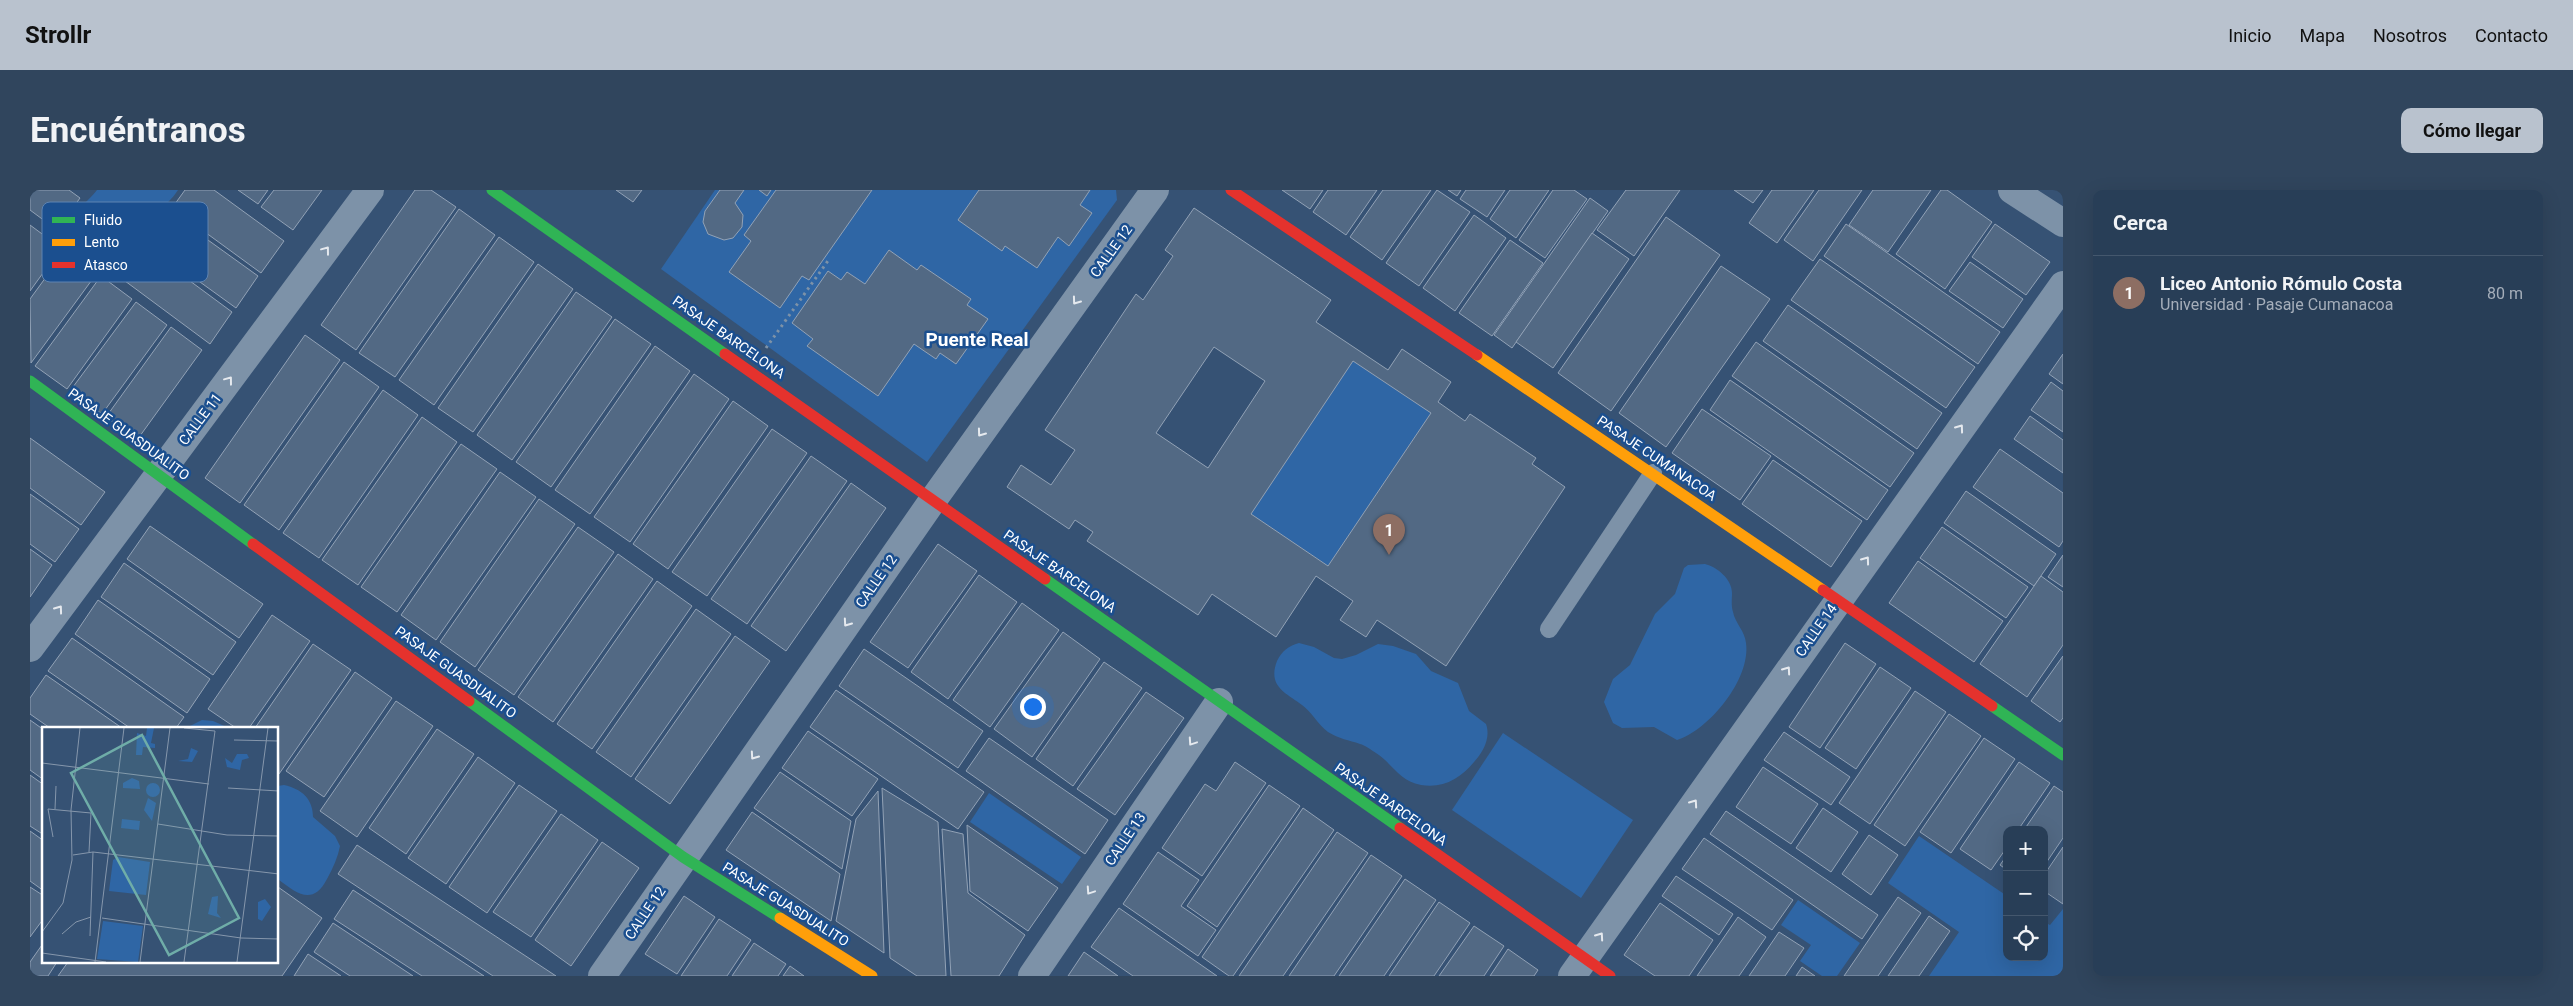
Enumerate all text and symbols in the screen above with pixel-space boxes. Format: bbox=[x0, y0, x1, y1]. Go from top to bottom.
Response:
text: Strollr bbox=[25, 21, 91, 49]
text: Inicio bbox=[2228, 25, 2272, 46]
text: Mapa bbox=[2300, 25, 2345, 46]
text: Nosotros bbox=[2373, 25, 2447, 46]
text: Contacto bbox=[2475, 25, 2548, 46]
button: Cómo llegar bbox=[2401, 108, 2543, 153]
text: Encuéntranos bbox=[30, 110, 246, 151]
legend bbox=[42, 202, 208, 282]
text: Cerca bbox=[2113, 211, 2168, 235]
text: Fluido bbox=[84, 212, 122, 228]
street label: CALLE 12 bbox=[1087, 222, 1135, 280]
text: Lento bbox=[84, 234, 119, 250]
one-way arrow bbox=[320, 247, 328, 256]
text: Atasco bbox=[84, 257, 128, 273]
text: Liceo Antonio Rómulo Costa bbox=[2160, 272, 2402, 295]
text: 1 bbox=[2124, 284, 2134, 303]
text: 80 m bbox=[2487, 284, 2523, 303]
street label: PASAJE BARCELONA bbox=[670, 292, 788, 382]
one-way arrow bbox=[1073, 295, 1082, 305]
text: Universidad · Pasaje Cumanacoa bbox=[2160, 295, 2393, 314]
district label: Puente Real bbox=[926, 328, 1028, 351]
one-way arrow bbox=[223, 377, 231, 386]
street label: PASAJE GUASDUALITO bbox=[65, 385, 193, 483]
street label: CALLE 11 bbox=[175, 390, 225, 448]
street label: PASAJE CUMANACOA bbox=[1594, 412, 1720, 504]
one-way arrow bbox=[1955, 425, 1963, 434]
one-way arrow bbox=[978, 427, 987, 437]
pin: 1 bbox=[1373, 514, 1405, 555]
street label: PASAJE BARCELONA bbox=[1001, 526, 1119, 616]
street label: CALLE 12 bbox=[852, 552, 900, 610]
one-way arrow bbox=[1860, 556, 1869, 566]
street label: CALLE 14 bbox=[1792, 601, 1840, 659]
one-way arrow bbox=[53, 605, 62, 615]
one-way arrow bbox=[844, 617, 853, 626]
street label: PASAJE GUASDUALITO bbox=[392, 623, 520, 721]
one-way arrow bbox=[1781, 667, 1790, 676]
your location bbox=[1020, 694, 1046, 720]
inset map bbox=[42, 727, 279, 964]
one-way arrow bbox=[1189, 737, 1198, 746]
one-way arrow bbox=[751, 750, 760, 760]
street label: PASAJE BARCELONA bbox=[1332, 759, 1450, 849]
one-way arrow bbox=[1688, 799, 1697, 809]
street label: CALLE 13 bbox=[1101, 809, 1149, 869]
map controls bbox=[2003, 826, 2048, 961]
button: + bbox=[2003, 826, 2048, 871]
street label: PASAJE GUASDUALITO bbox=[720, 859, 852, 949]
button: − bbox=[2003, 871, 2048, 916]
street label: CALLE 12 bbox=[621, 883, 669, 943]
one-way arrow bbox=[1087, 885, 1096, 895]
button: locate bbox=[2003, 916, 2048, 961]
one-way arrow bbox=[1594, 932, 1603, 942]

